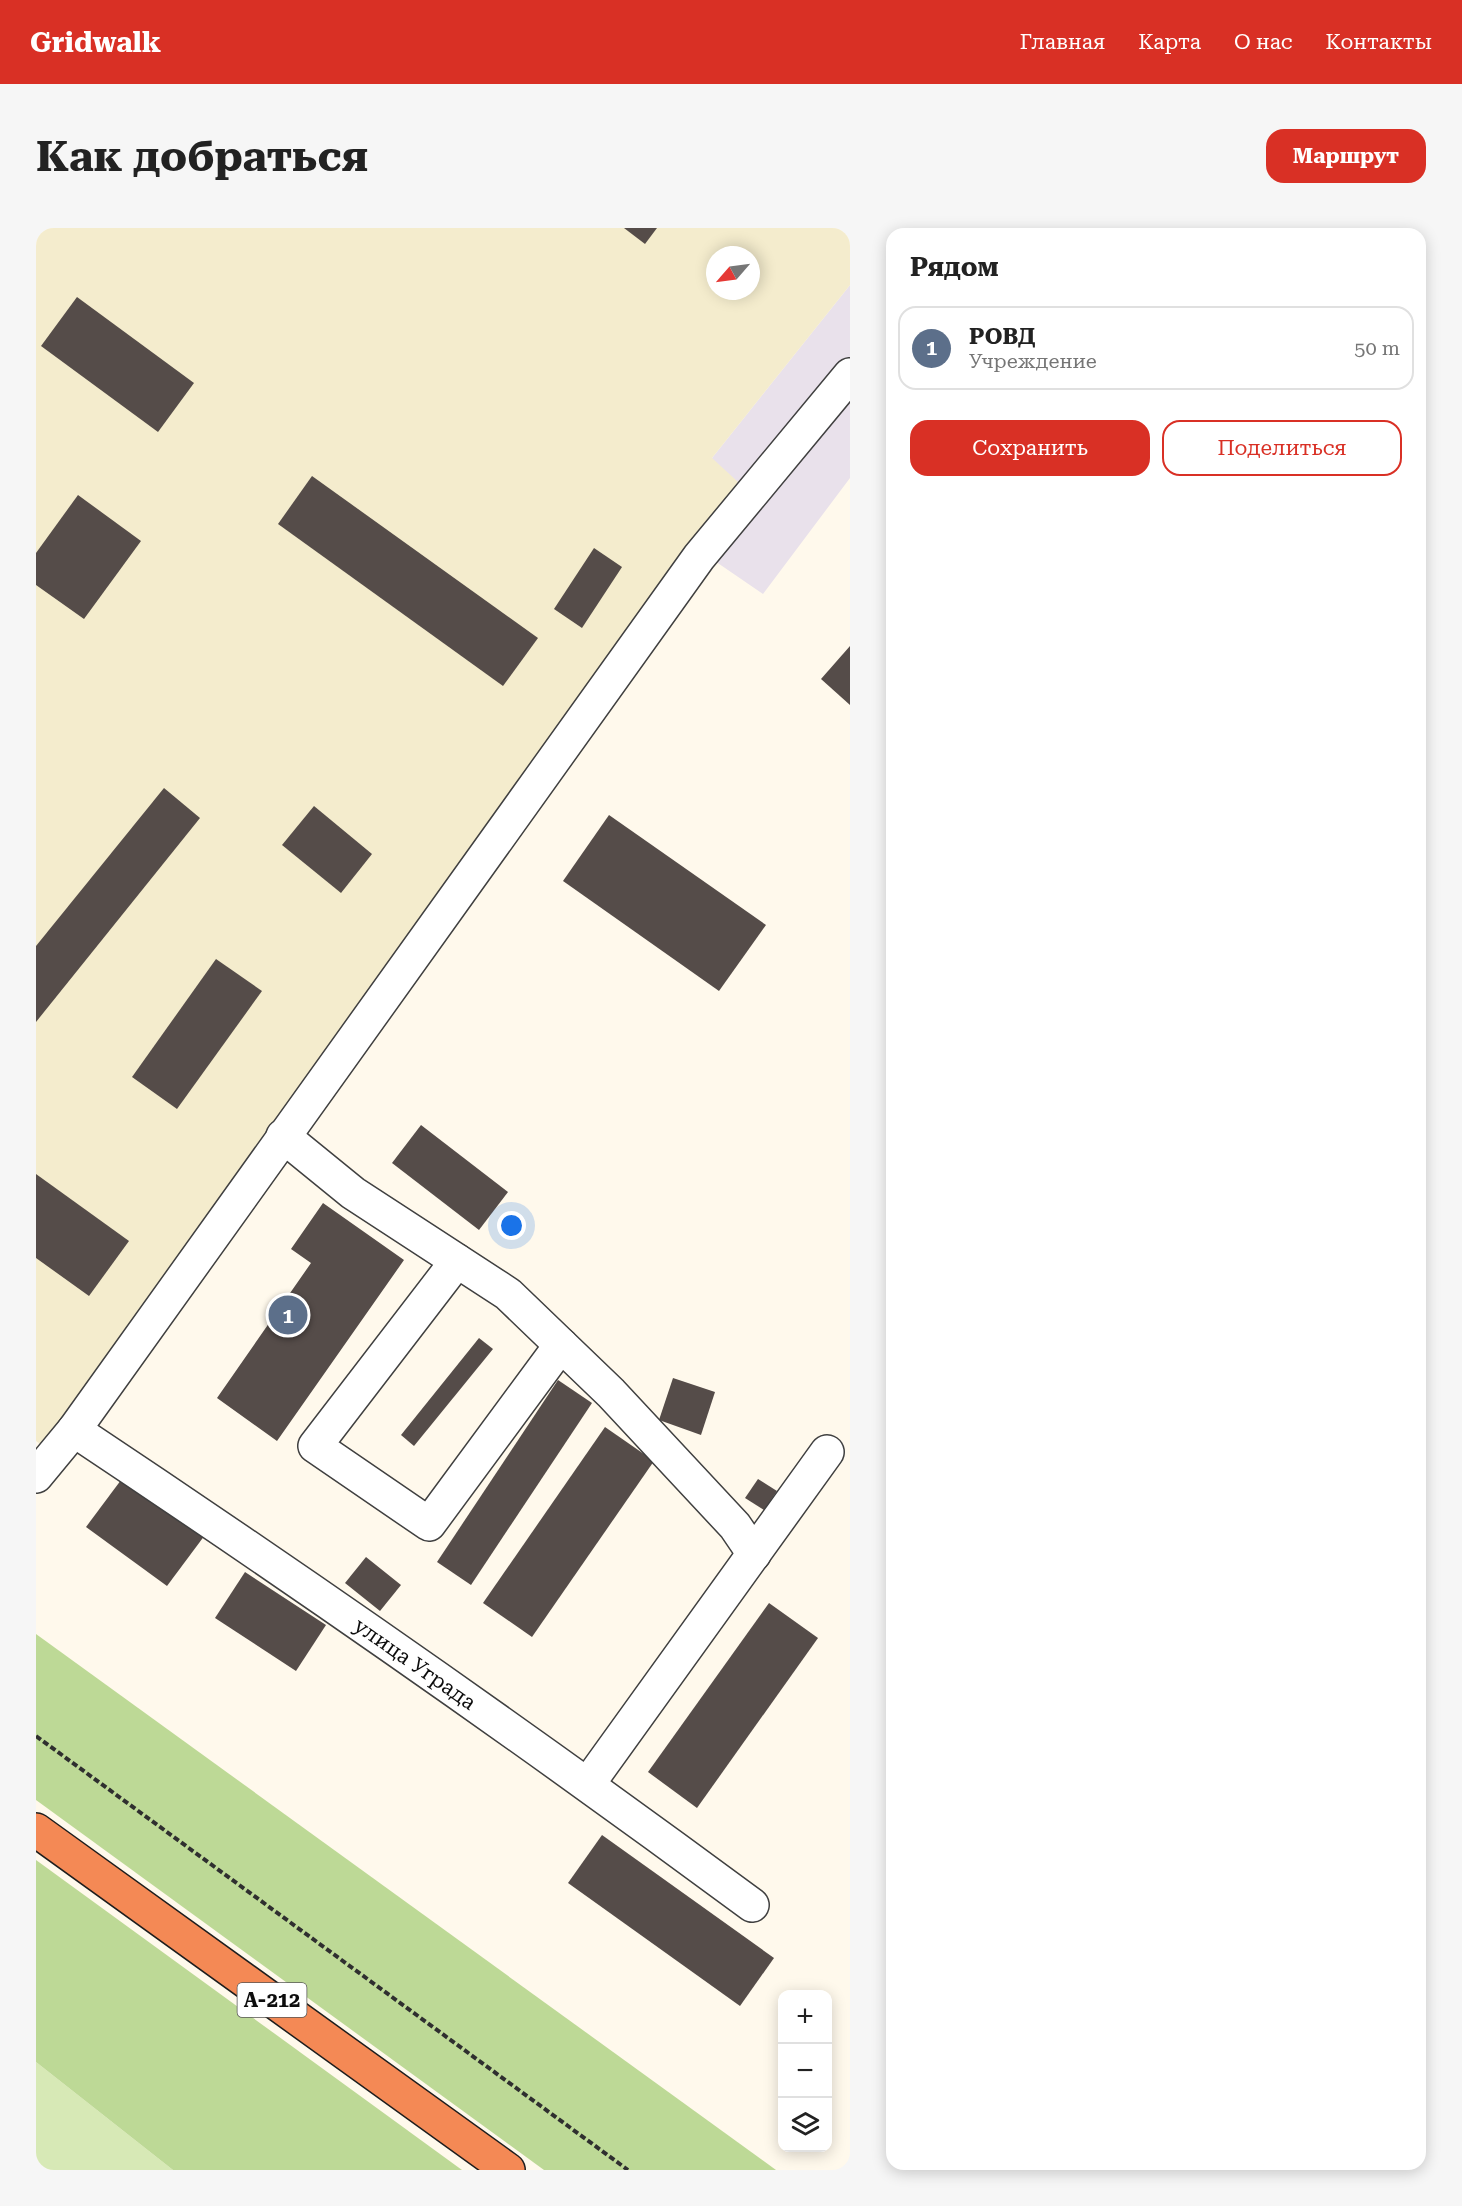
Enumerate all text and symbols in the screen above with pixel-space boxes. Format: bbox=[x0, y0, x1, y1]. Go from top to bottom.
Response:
text: Gridwalk bbox=[30, 26, 161, 59]
text: Главная bbox=[1020, 30, 1105, 54]
text: Карта bbox=[1138, 30, 1201, 54]
text: О нас bbox=[1234, 30, 1293, 54]
text: Контакты bbox=[1326, 30, 1432, 54]
button: Маршрут bbox=[1266, 129, 1426, 183]
text: Как добраться bbox=[36, 132, 368, 181]
north arrow bbox=[706, 246, 760, 300]
text: Рядом bbox=[910, 252, 999, 282]
text: РОВД bbox=[969, 324, 1035, 349]
text: 1 bbox=[926, 336, 937, 360]
text: 50 m bbox=[1354, 336, 1400, 360]
text: Учреждение bbox=[969, 349, 1097, 373]
button: Сохранить bbox=[910, 420, 1150, 476]
button: Поделиться bbox=[1162, 420, 1402, 476]
your location bbox=[497, 1211, 526, 1240]
pin: 1 bbox=[268, 1292, 308, 1338]
street label: улица Уграда bbox=[349, 1613, 481, 1715]
road number: А-212 bbox=[238, 1983, 306, 2017]
map controls bbox=[778, 1990, 832, 2152]
button: + bbox=[778, 1990, 832, 2044]
button: − bbox=[778, 2044, 832, 2098]
button: layers bbox=[778, 2098, 832, 2152]

